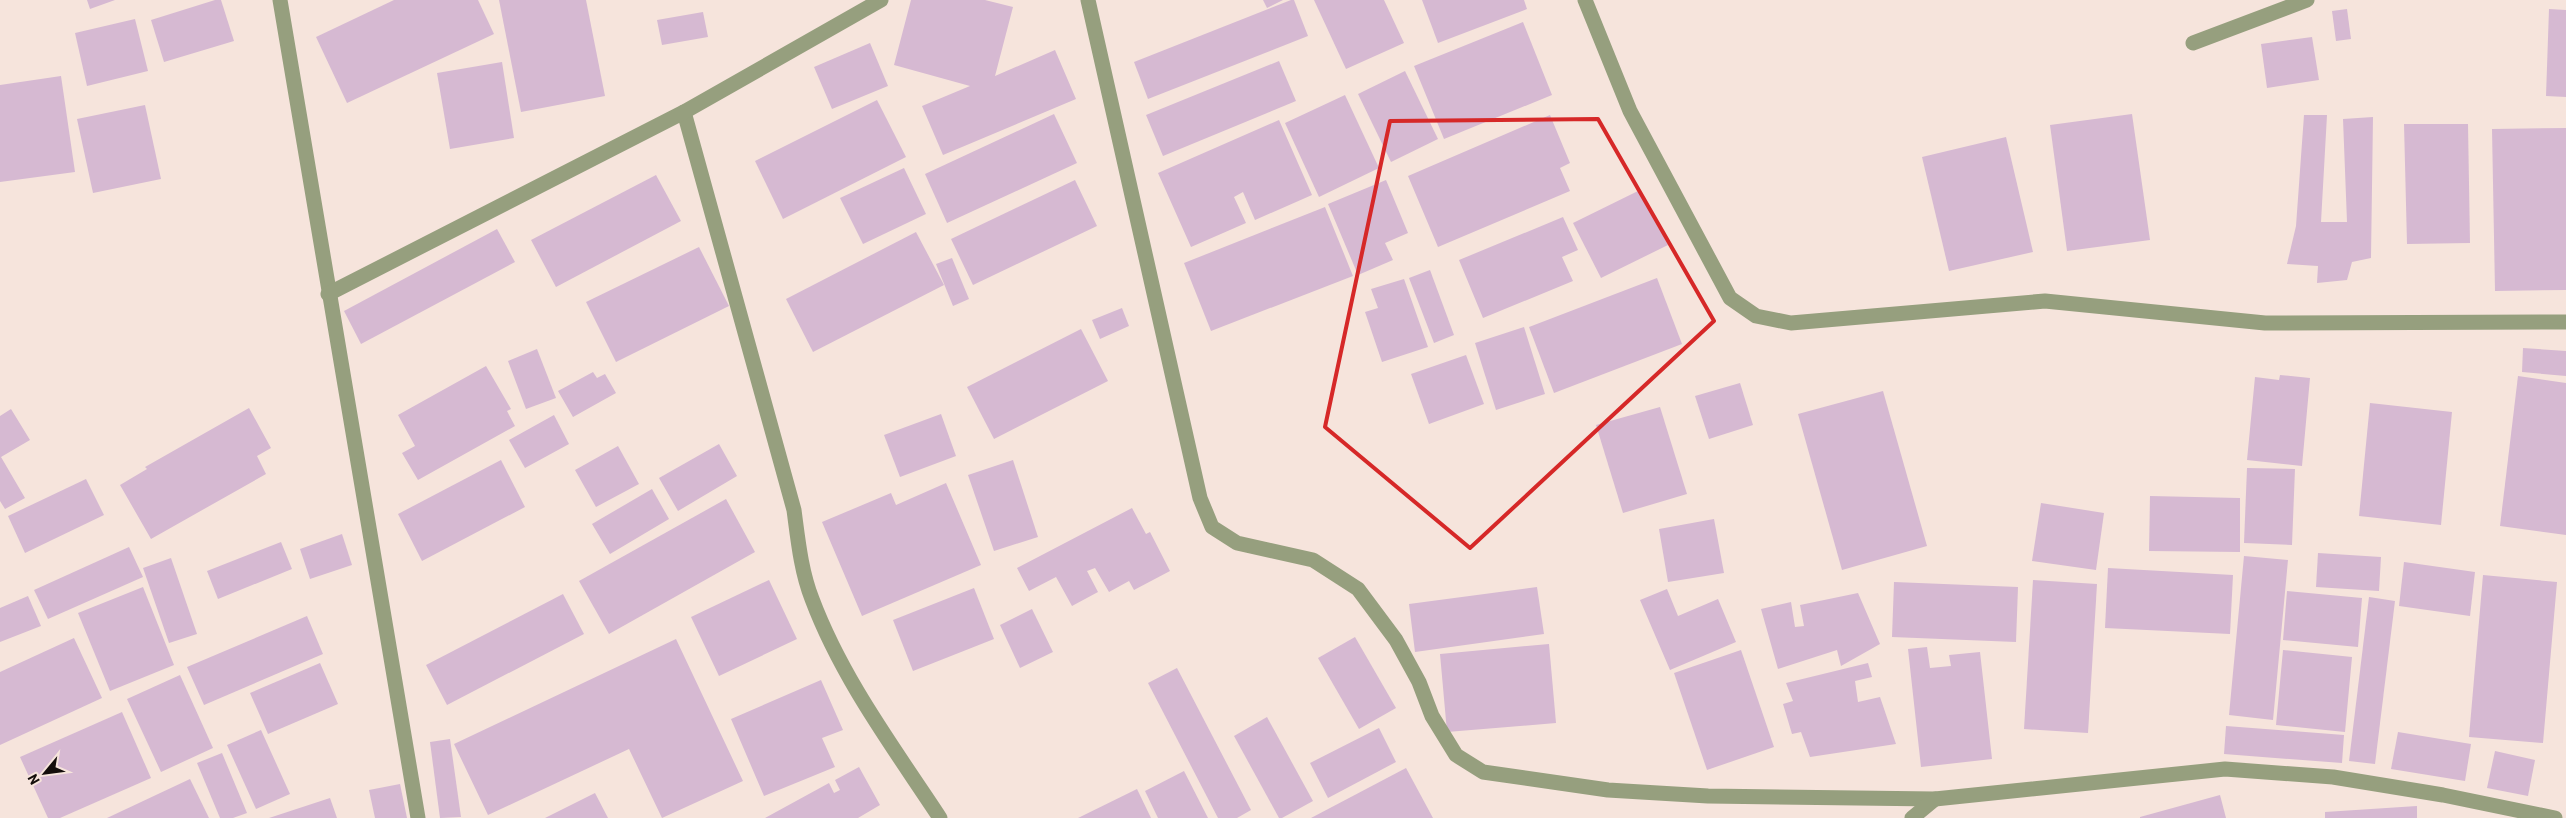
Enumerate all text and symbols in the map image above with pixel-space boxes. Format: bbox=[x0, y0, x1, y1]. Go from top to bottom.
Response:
north arrow bbox=[20, 748, 70, 798]
text: N bbox=[24, 771, 43, 788]

